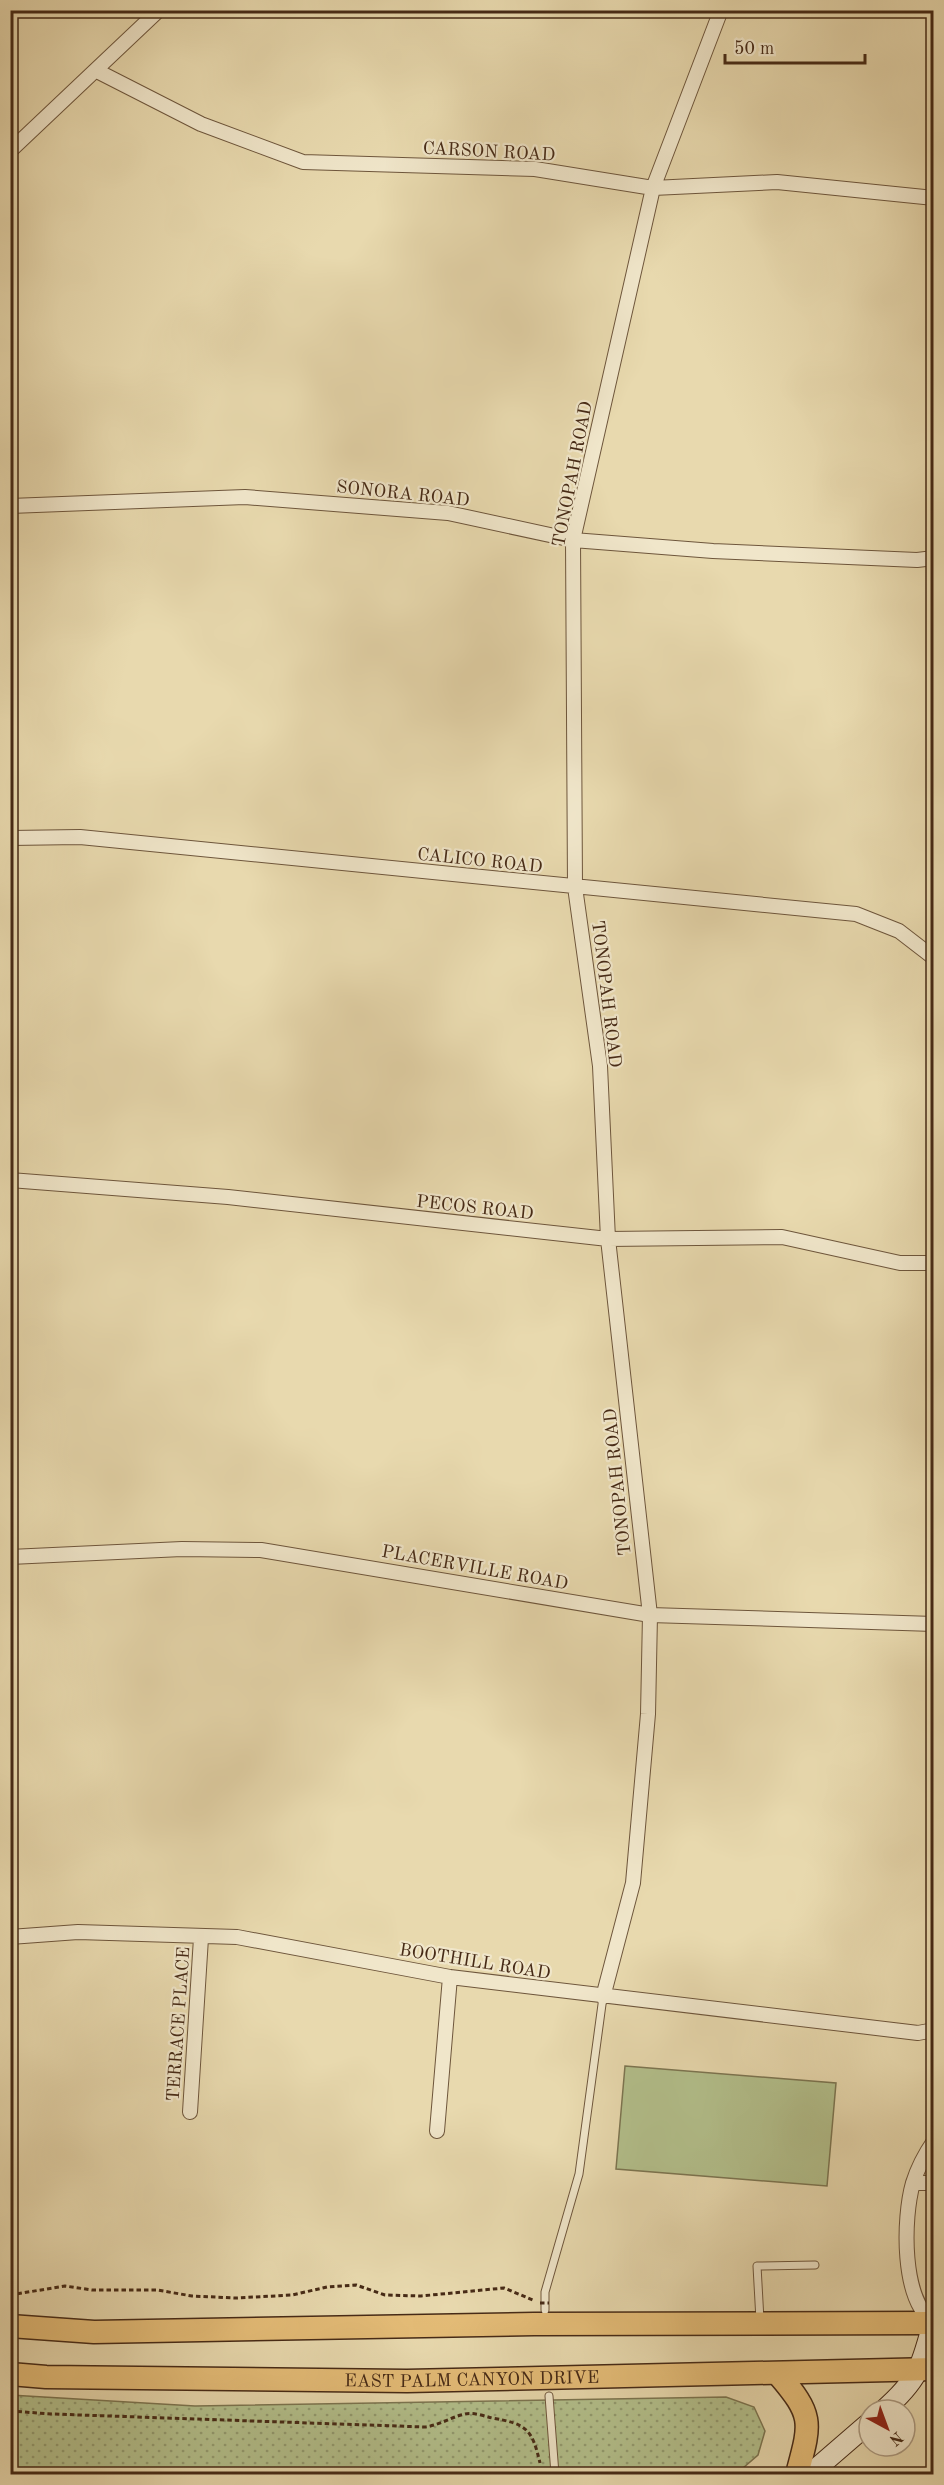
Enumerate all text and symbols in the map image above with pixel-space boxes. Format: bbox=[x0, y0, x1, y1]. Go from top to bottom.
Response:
scale bar bbox=[725, 27, 864, 65]
text: 50 m bbox=[734, 40, 774, 58]
street label: CARSON ROAD bbox=[422, 140, 556, 164]
street label: TONOPAH ROAD bbox=[550, 400, 596, 549]
street label: SONORA ROAD bbox=[335, 478, 471, 510]
street label: CALICO ROAD bbox=[416, 845, 543, 877]
street label: TONOPAH ROAD bbox=[588, 920, 624, 1069]
street label: PECOS ROAD bbox=[415, 1193, 534, 1223]
street label: TONOPAH ROAD bbox=[601, 1407, 635, 1556]
street label: PLACERVILLE ROAD bbox=[380, 1543, 570, 1593]
street label: BOOTHILL ROAD bbox=[398, 1941, 552, 1983]
street label: TERRACE PLACE bbox=[165, 1946, 193, 2102]
street label: EAST PALM CANYON DRIVE bbox=[344, 2369, 600, 2391]
north arrow bbox=[857, 2398, 917, 2458]
text: N bbox=[885, 2428, 905, 2448]

